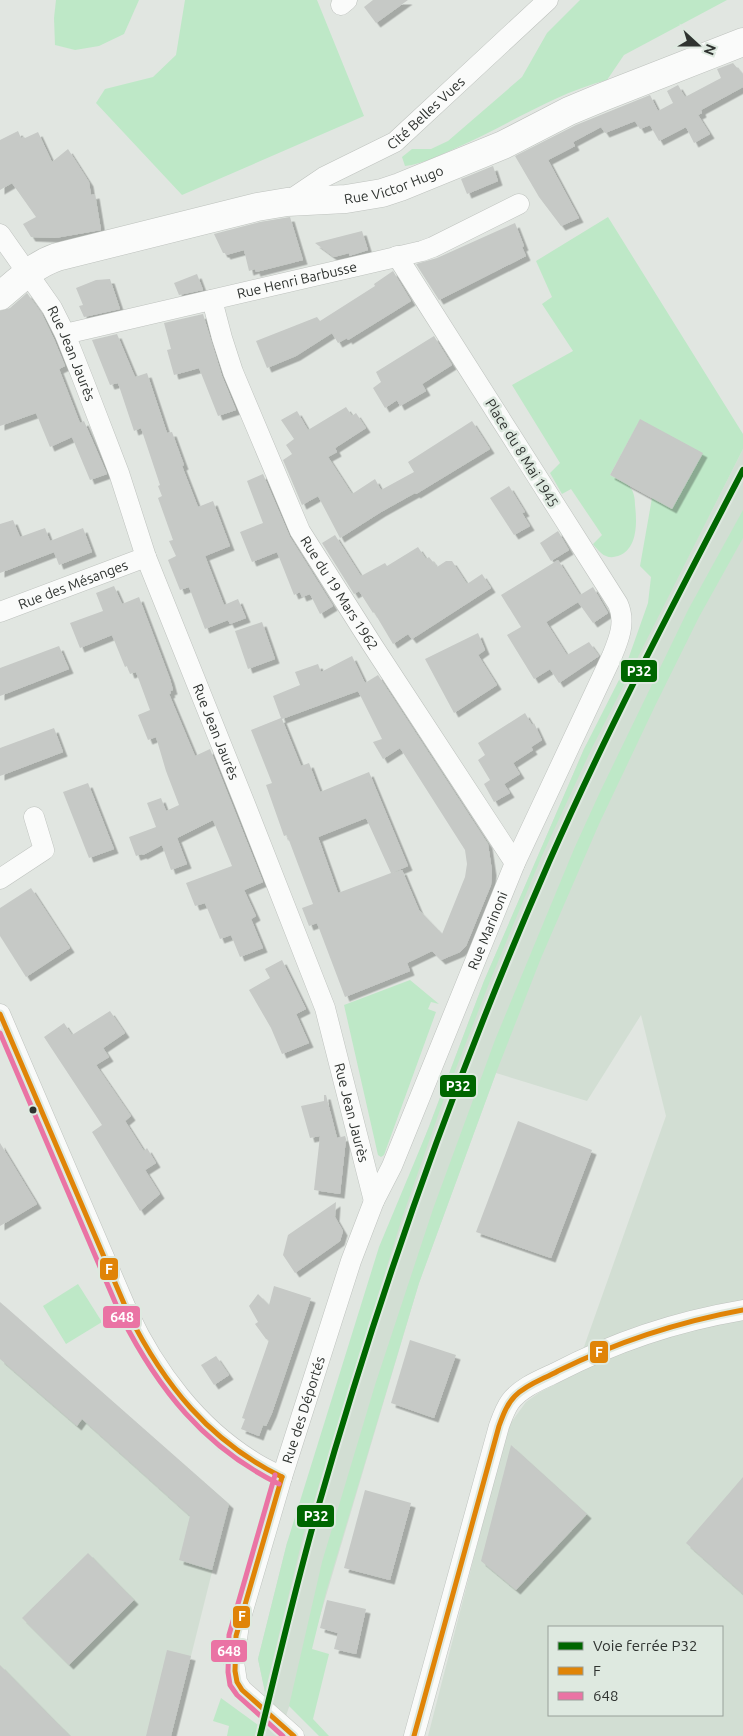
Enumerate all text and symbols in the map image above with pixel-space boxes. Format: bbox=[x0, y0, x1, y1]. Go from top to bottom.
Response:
north arrow bbox=[673, 20, 723, 70]
text: N bbox=[701, 42, 719, 57]
street label: Cité Belles Vues bbox=[384, 73, 468, 153]
street label: Rue Victor Hugo bbox=[343, 162, 446, 207]
street label: Rue Henri Barbusse bbox=[235, 258, 358, 302]
street label: Rue Jean Jaurès bbox=[44, 303, 99, 403]
street label: Place du 8 Mai 1945 bbox=[482, 396, 562, 510]
street label: Rue du 19 Mars 1962 bbox=[297, 533, 381, 653]
street label: Rue des Mésanges bbox=[16, 557, 130, 612]
line badge: P32 bbox=[620, 659, 658, 683]
text: P32 bbox=[627, 663, 651, 679]
street label: Rue Jean Jaurès bbox=[190, 681, 242, 782]
street label: Rue Marinoni bbox=[464, 889, 511, 972]
street label: Rue Jean Jaurès bbox=[331, 1061, 372, 1164]
line badge: P32 bbox=[439, 1074, 477, 1098]
text: P32 bbox=[446, 1078, 470, 1094]
unlabelled marker bbox=[28, 1105, 38, 1115]
line badge: F bbox=[99, 1257, 119, 1281]
text: F bbox=[105, 1261, 113, 1277]
line badge: 648 bbox=[102, 1305, 141, 1329]
text: 648 bbox=[110, 1309, 134, 1325]
line badge: F bbox=[589, 1340, 609, 1364]
text: F bbox=[595, 1344, 603, 1360]
street label: Rue des Déportés bbox=[279, 1354, 328, 1465]
line badge: P32 bbox=[296, 1504, 335, 1528]
text: P32 bbox=[304, 1508, 328, 1524]
line badge: F bbox=[232, 1605, 251, 1629]
text: F bbox=[238, 1608, 246, 1624]
legend bbox=[548, 1626, 723, 1716]
text: Voie ferrée P32 bbox=[593, 1637, 697, 1654]
line badge: 648 bbox=[210, 1639, 248, 1663]
text: 648 bbox=[217, 1643, 241, 1659]
text: F bbox=[593, 1662, 601, 1679]
text: 648 bbox=[593, 1687, 618, 1704]

